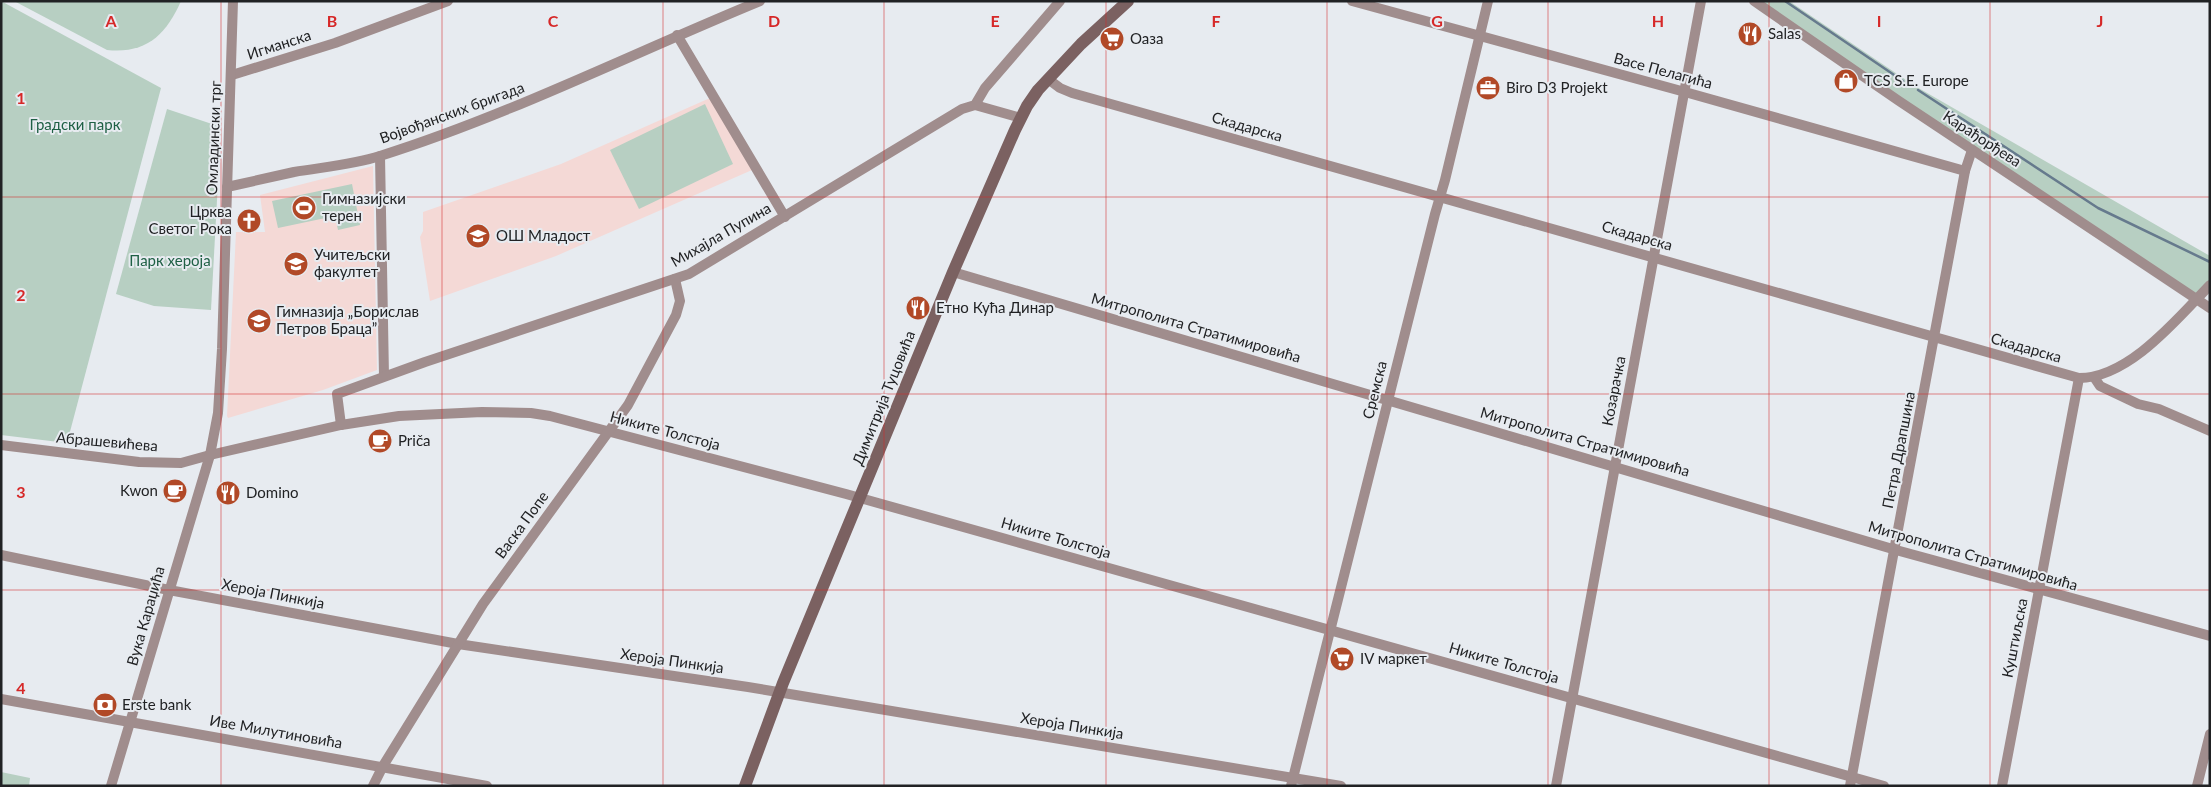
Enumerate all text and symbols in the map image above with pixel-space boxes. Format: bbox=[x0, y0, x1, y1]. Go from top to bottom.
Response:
text: A bbox=[104, 11, 117, 30]
text: B bbox=[327, 11, 337, 30]
text: C bbox=[548, 11, 559, 30]
text: D bbox=[768, 11, 780, 30]
text: E bbox=[990, 11, 1000, 30]
text: F bbox=[1211, 11, 1221, 30]
text: G bbox=[1431, 11, 1443, 30]
text: H bbox=[1652, 11, 1664, 30]
text: I bbox=[1877, 11, 1881, 30]
text: J bbox=[2097, 11, 2103, 30]
restaurant icon: Salas bbox=[1737, 21, 1763, 47]
place label: Salas bbox=[1768, 24, 1801, 42]
street label: Игманска bbox=[244, 25, 313, 63]
supermarket icon: Оаза bbox=[1099, 26, 1125, 52]
place label: Оаза bbox=[1130, 29, 1163, 47]
street label: Васе Пелагића bbox=[1612, 48, 1715, 92]
shop icon: TCS S.E. Europe bbox=[1833, 68, 1859, 94]
place label: TCS S.E. Europe bbox=[1864, 71, 1969, 89]
office icon: Biro D3 Projekt bbox=[1475, 75, 1501, 101]
street label: Војвођанских бригада bbox=[377, 77, 527, 147]
place label: Biro D3 Projekt bbox=[1506, 78, 1608, 96]
street label: Омладински трг bbox=[202, 80, 224, 196]
text: 1 bbox=[16, 88, 26, 107]
street label: Карађорђева bbox=[1940, 106, 2025, 170]
street label: Скадарска bbox=[1210, 107, 1285, 145]
park label: Градски парк bbox=[30, 115, 121, 133]
place label: Гимназијски терен bbox=[322, 189, 406, 224]
sports icon: Гимназијски терен bbox=[291, 195, 317, 221]
street label: Михајла Пупина bbox=[667, 198, 774, 270]
place label: Црква Светог Рока bbox=[149, 202, 232, 237]
church icon: Црква Светог Рока bbox=[236, 208, 262, 234]
street label: Скадарска bbox=[1600, 216, 1675, 254]
school or university icon: ОШ Младост bbox=[465, 223, 491, 249]
place label: ОШ Младост bbox=[496, 226, 591, 244]
place label: Учитељски факултет bbox=[314, 245, 390, 280]
park label: Парк хероја bbox=[129, 251, 211, 269]
school or university icon: Учитељски факултет bbox=[283, 251, 309, 277]
text: 2 bbox=[16, 285, 26, 304]
street label: Митрополита Стратимировића bbox=[1089, 288, 1303, 366]
restaurant icon: Етно Кућа Динар bbox=[905, 295, 931, 321]
place label: Етно Кућа Динар bbox=[936, 298, 1054, 316]
place label: Гимназија „Борислав Петров Браца” bbox=[276, 302, 419, 337]
school or university icon: Гимназија „Борислав Петров Браца” bbox=[246, 308, 272, 334]
street label: Димитрија Туцовића bbox=[848, 328, 918, 468]
street label: Скадарска bbox=[1989, 328, 2064, 366]
street label: Козарачка bbox=[1597, 354, 1629, 427]
street label: Сремска bbox=[1358, 359, 1390, 421]
street label: Петра Драпшина bbox=[1878, 390, 1918, 510]
street label: Митрополита Стратимировића bbox=[1478, 402, 1692, 480]
street label: Никите Толстоја bbox=[608, 407, 722, 453]
street label: Абрашевићева bbox=[56, 428, 159, 454]
cafe icon: Priča bbox=[367, 428, 393, 454]
place label: Priča bbox=[398, 431, 431, 449]
cafe icon: Kwon bbox=[162, 478, 188, 504]
restaurant icon: Domino bbox=[215, 480, 241, 506]
place label: Kwon bbox=[120, 481, 158, 499]
text: 3 bbox=[16, 482, 26, 501]
place label: Domino bbox=[246, 483, 299, 501]
street label: Васка Попе bbox=[491, 487, 552, 562]
street label: Никите Толстоја bbox=[999, 513, 1113, 561]
street label: Митрополита Стратимировића bbox=[1866, 516, 2080, 594]
street label: Вука Караџића bbox=[122, 564, 168, 667]
street label: Хероја Пинкија bbox=[220, 574, 326, 612]
street label: Куштиљска bbox=[1998, 597, 2031, 679]
street label: Никите Толстоја bbox=[1447, 638, 1561, 686]
street label: Хероја Пинкија bbox=[619, 644, 725, 676]
supermarket icon: IV маркет bbox=[1329, 646, 1355, 672]
place label: IV маркет bbox=[1360, 649, 1427, 667]
text: 4 bbox=[16, 678, 26, 697]
bank icon: Erste bank bbox=[92, 692, 118, 718]
place label: Erste bank bbox=[122, 695, 192, 713]
street label: Хероја Пинкија bbox=[1019, 708, 1125, 742]
street label: Иве Милутиновића bbox=[208, 710, 344, 752]

